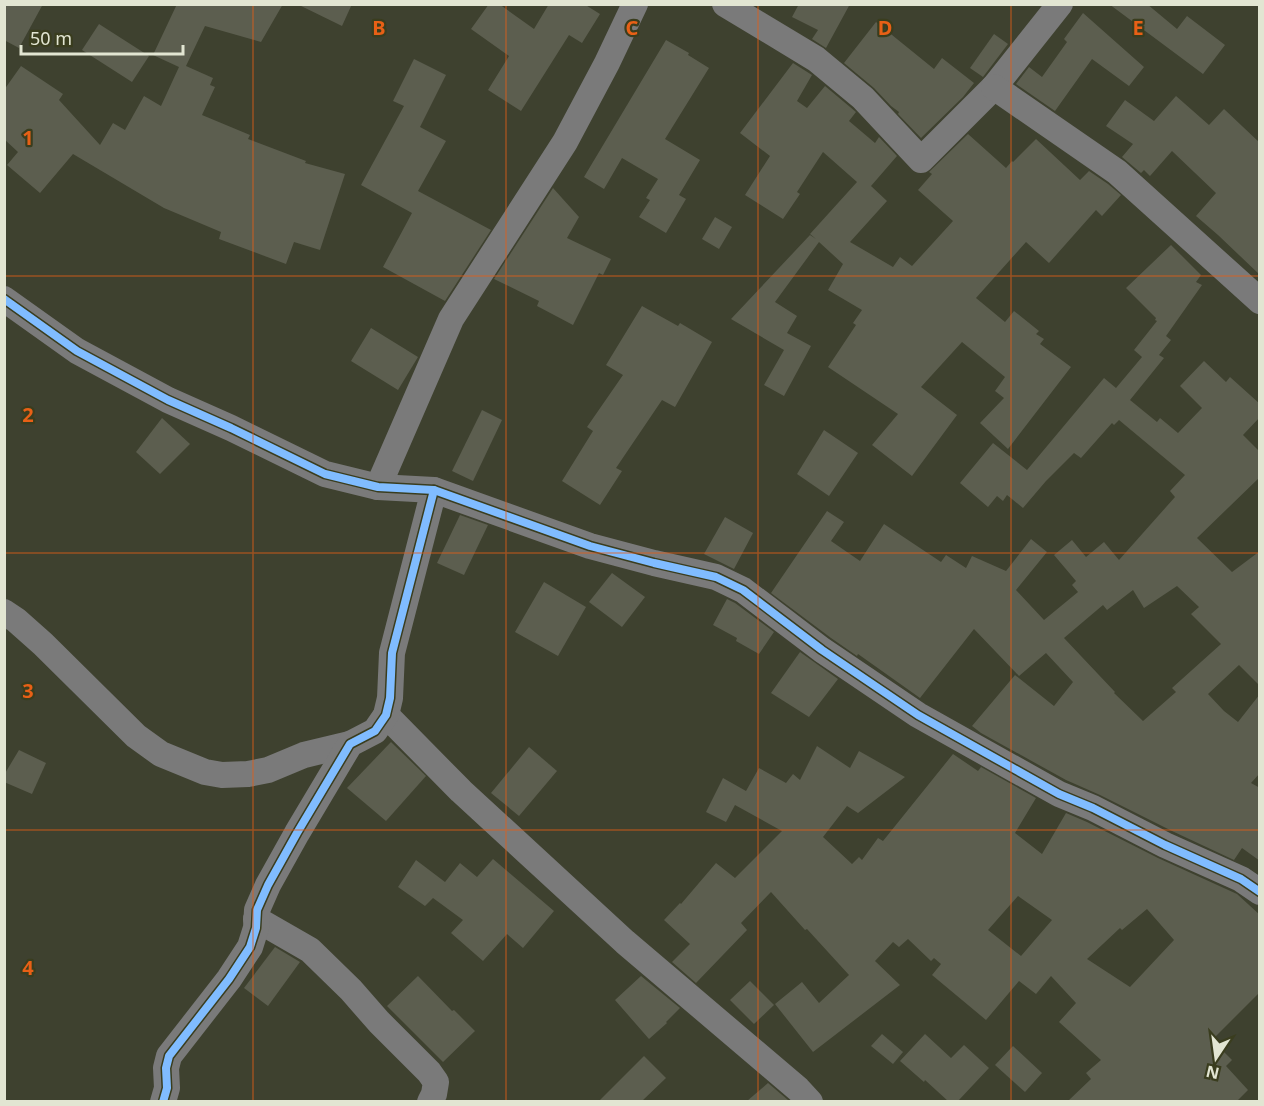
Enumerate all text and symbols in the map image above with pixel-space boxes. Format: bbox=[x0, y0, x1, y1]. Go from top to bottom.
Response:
text: B bbox=[372, 14, 386, 41]
text: C bbox=[626, 14, 639, 41]
text: D bbox=[878, 14, 892, 41]
text: E bbox=[1132, 14, 1144, 41]
scale bar bbox=[21, 18, 183, 56]
text: 50 m bbox=[30, 26, 72, 50]
text: 1 bbox=[22, 124, 34, 151]
text: 2 bbox=[22, 401, 34, 428]
text: 3 bbox=[22, 677, 34, 704]
text: 4 bbox=[22, 954, 34, 981]
north arrow bbox=[1186, 1028, 1246, 1088]
text: N bbox=[1204, 1060, 1221, 1085]

